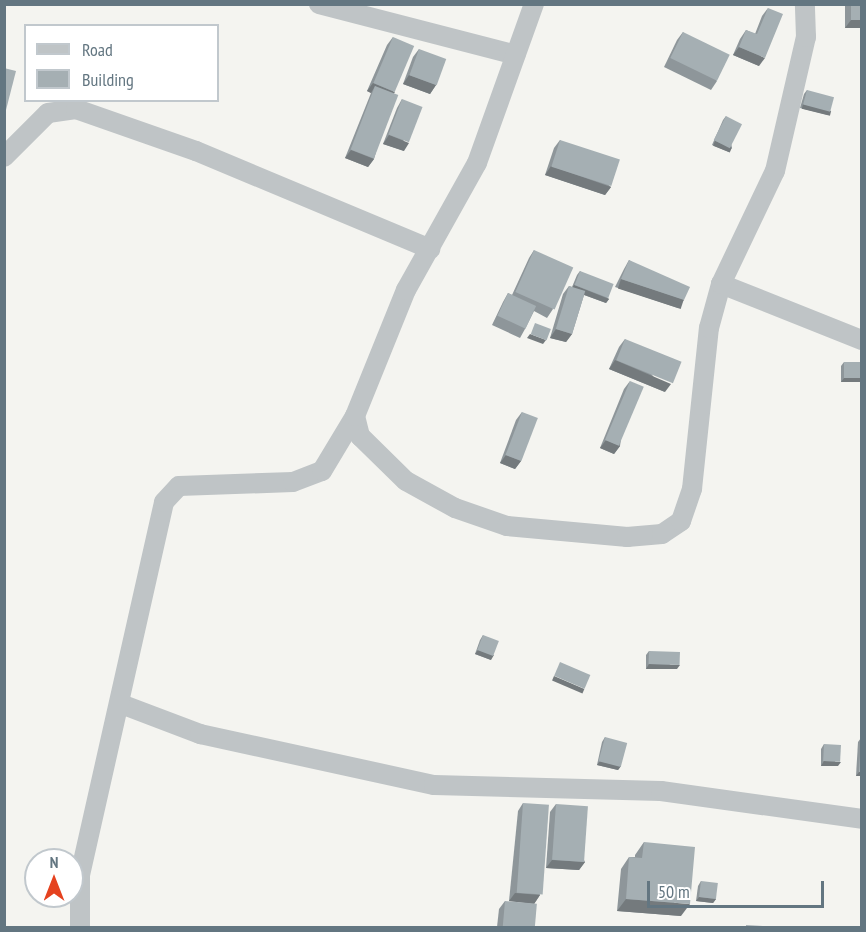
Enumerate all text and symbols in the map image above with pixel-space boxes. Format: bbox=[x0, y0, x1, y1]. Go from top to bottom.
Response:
legend bbox=[24, 24, 219, 102]
text: Road bbox=[82, 38, 113, 61]
text: Building bbox=[82, 68, 134, 91]
north arrow bbox=[24, 848, 84, 908]
text: N bbox=[50, 852, 58, 872]
scale bar bbox=[650, 869, 827, 907]
text: 50 m bbox=[658, 880, 690, 903]

